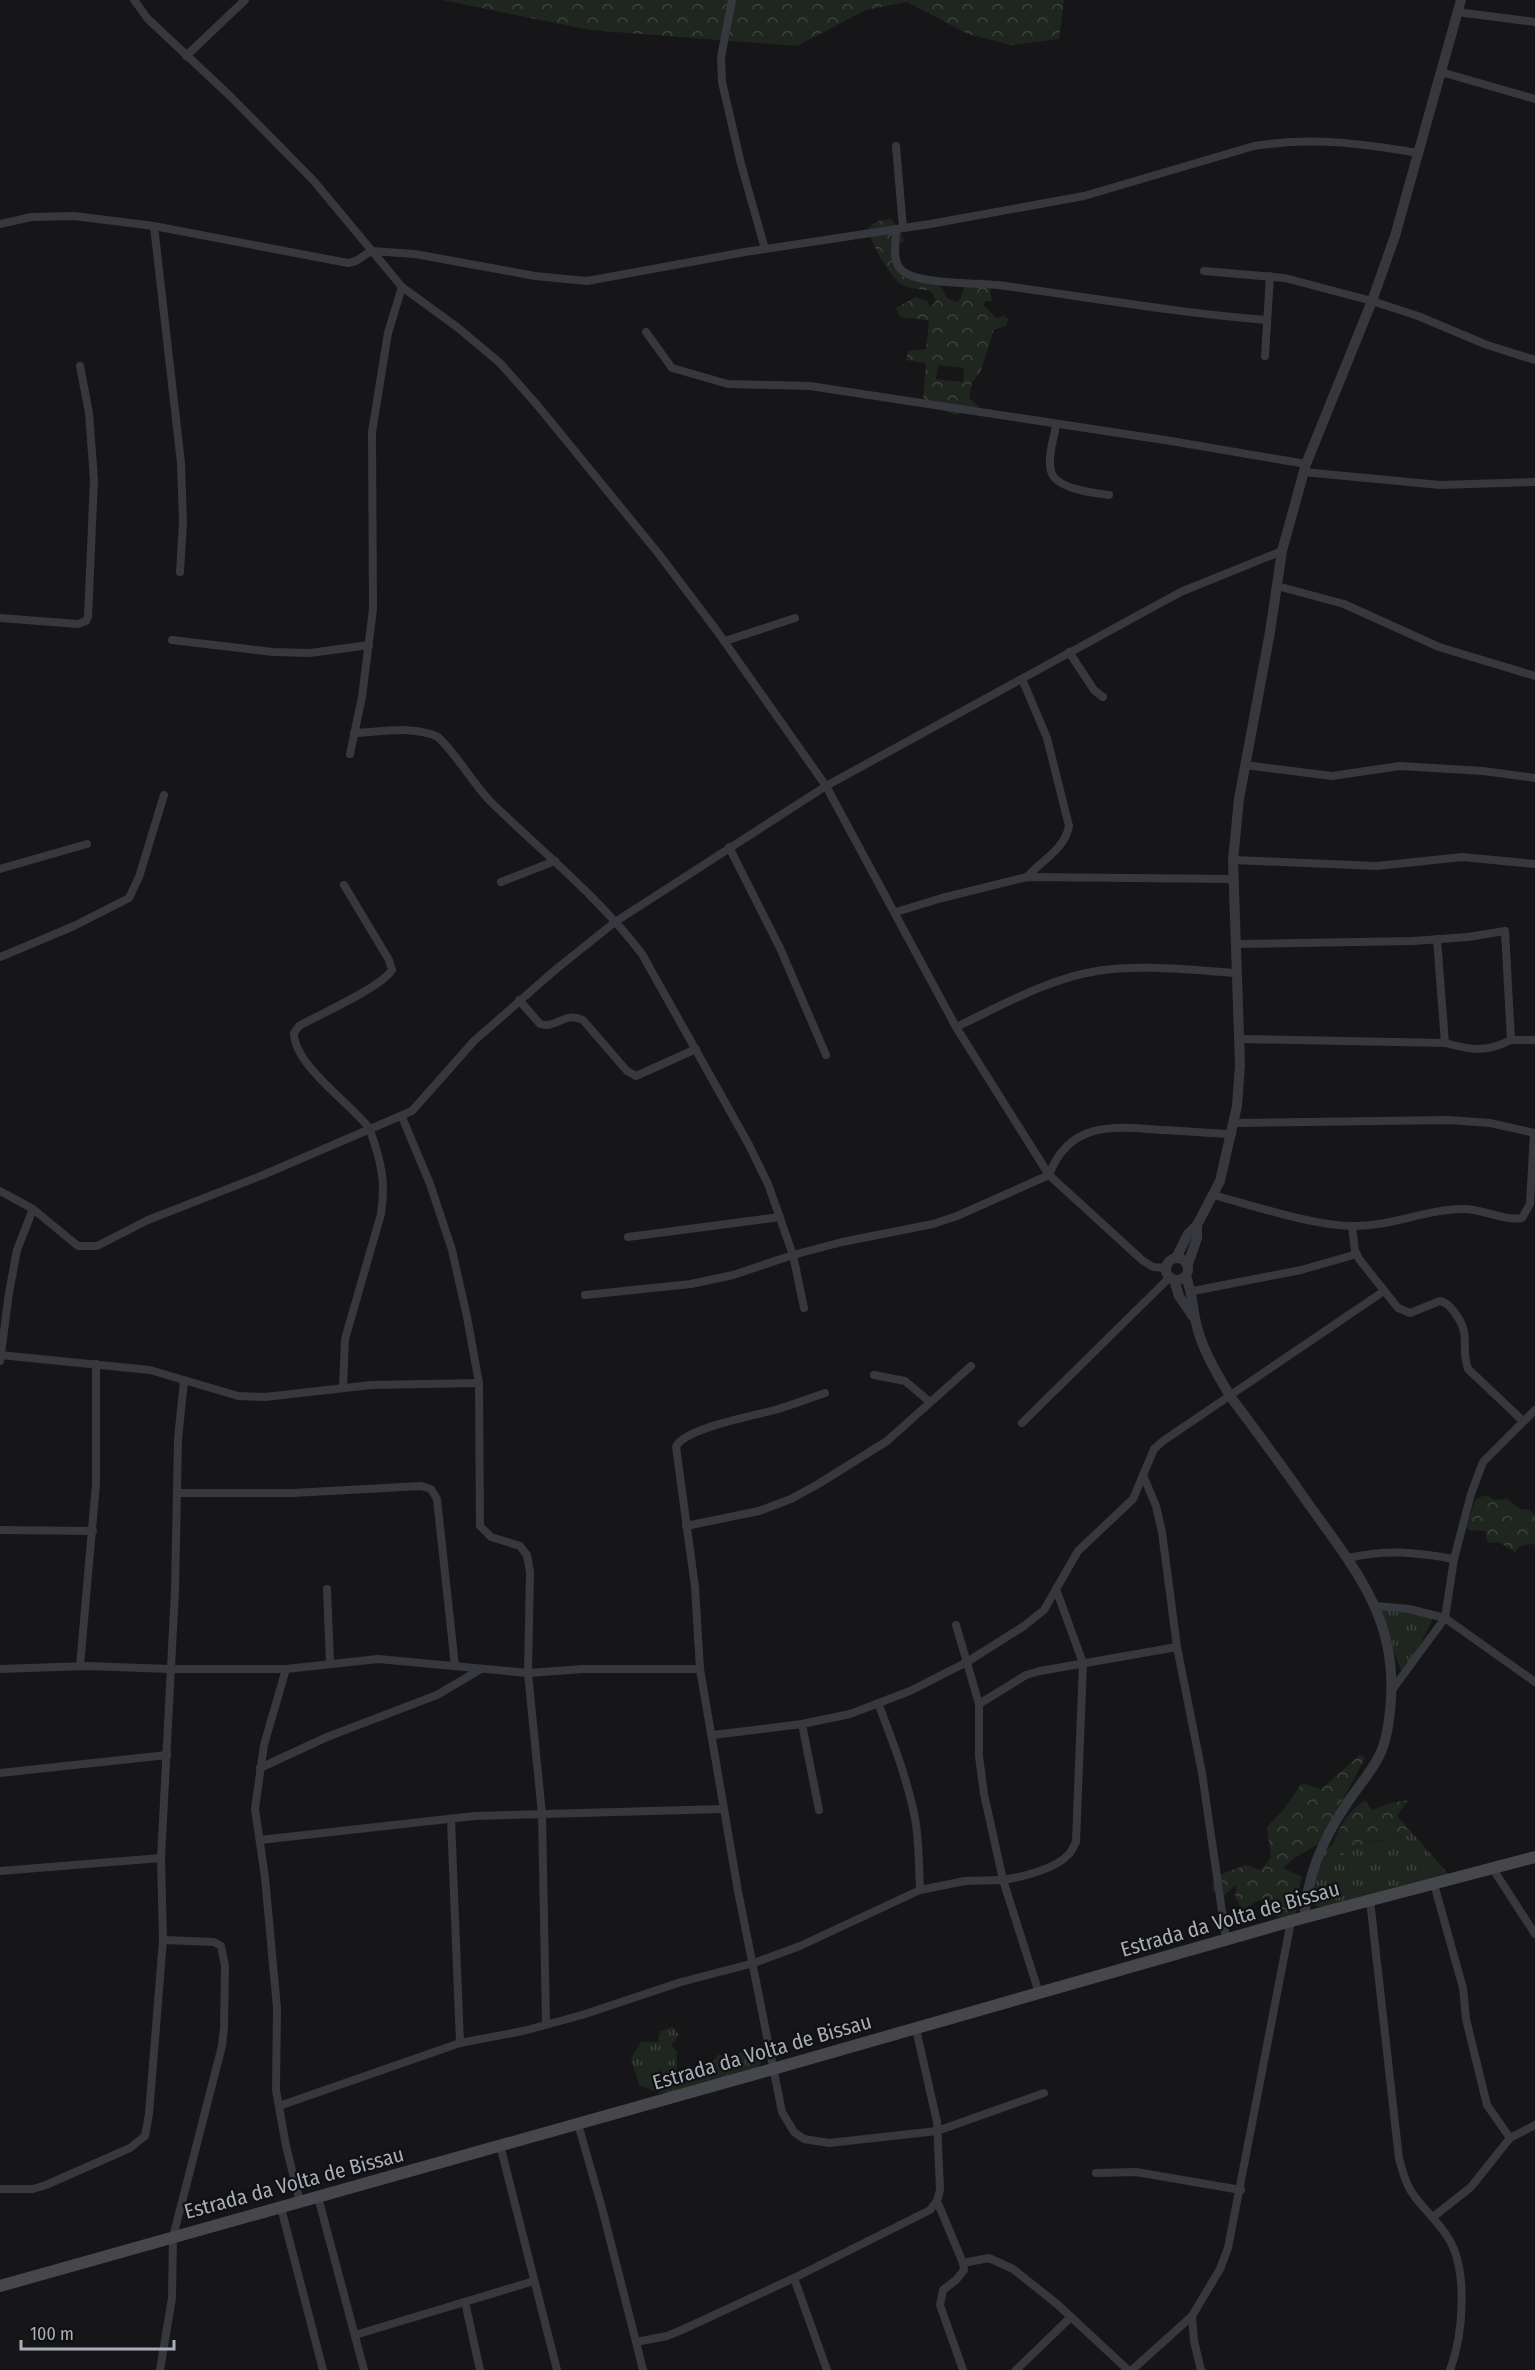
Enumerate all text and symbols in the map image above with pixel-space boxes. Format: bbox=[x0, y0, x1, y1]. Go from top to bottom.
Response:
street label: Estrada da Volta de Bissau bbox=[1118, 1875, 1342, 1963]
street label: Estrada da Volta de Bissau bbox=[650, 2008, 874, 2096]
street label: Estrada da Volta de Bissau bbox=[181, 2141, 407, 2225]
scale bar bbox=[21, 2313, 174, 2351]
text: 100 m bbox=[30, 2323, 74, 2345]

